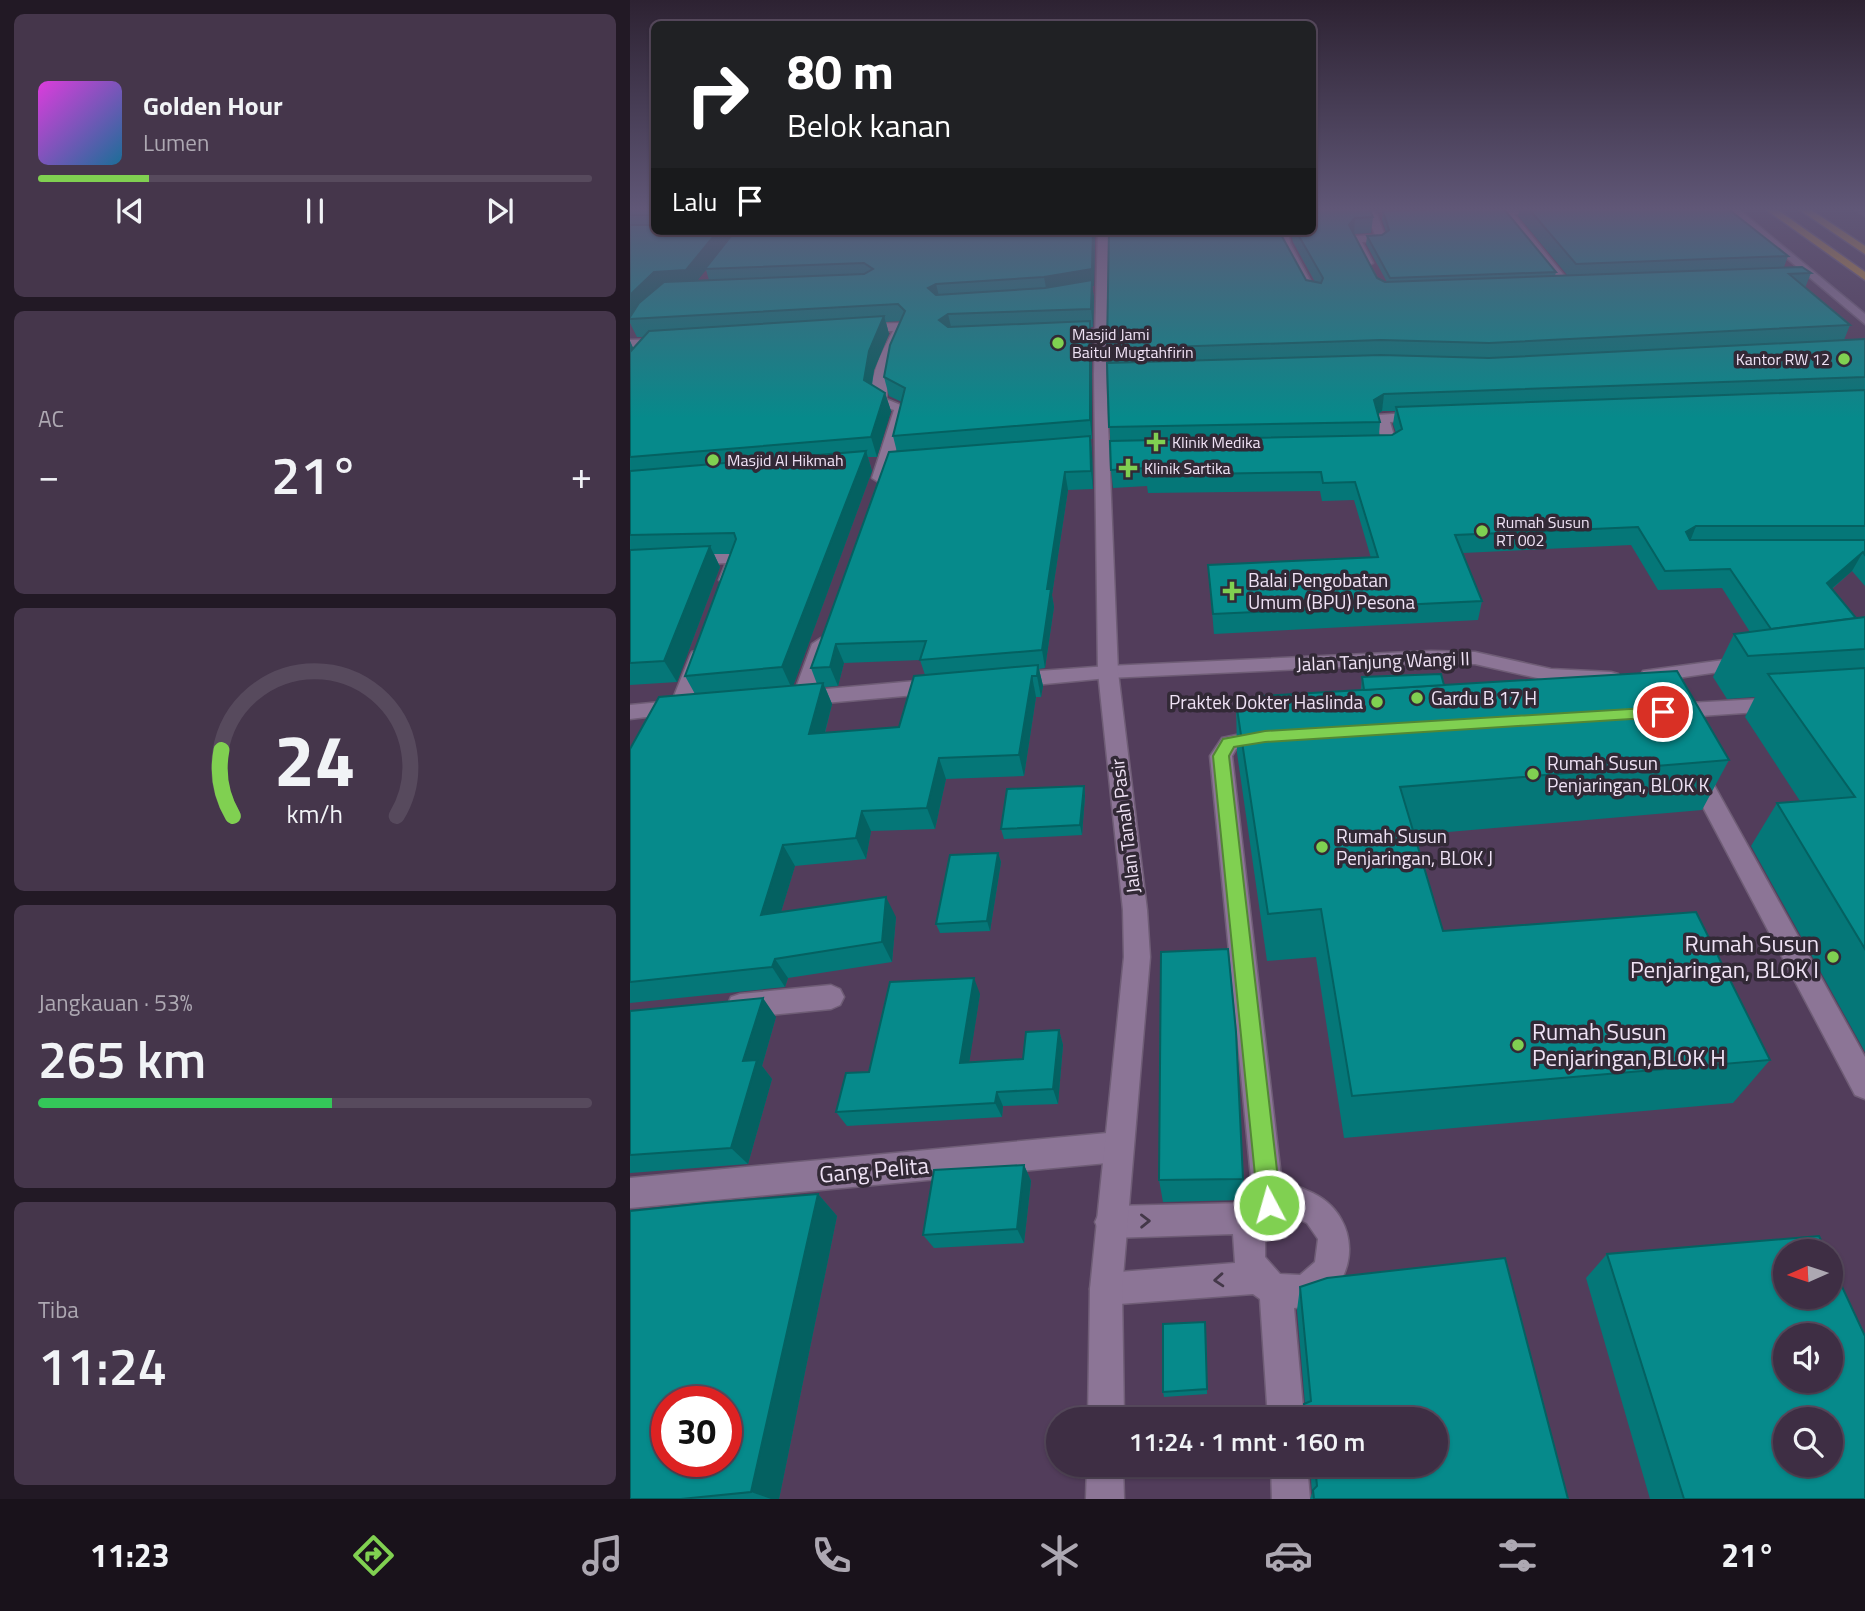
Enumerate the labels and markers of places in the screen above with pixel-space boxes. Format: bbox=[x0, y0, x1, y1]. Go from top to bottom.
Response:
place label: Masjid Jami Baitul Mugtahfirin bbox=[1072, 322, 1194, 364]
marker: Masjid Jami Baitul Mugtahfirin bbox=[1050, 335, 1066, 351]
place label: Kantor RW 12 bbox=[1736, 347, 1830, 371]
marker: Kantor RW 12 bbox=[1836, 351, 1852, 367]
place label: Klinik Medika bbox=[1172, 430, 1261, 454]
marker: Klinik Medika bbox=[1146, 432, 1166, 452]
place label: Masjid Al Hikmah bbox=[727, 448, 844, 472]
marker: Masjid Al Hikmah bbox=[705, 452, 721, 468]
place label: Klinik Sartika bbox=[1144, 456, 1231, 480]
marker: Klinik Sartika bbox=[1118, 458, 1138, 478]
place label: Rumah Susun RT 002 bbox=[1496, 510, 1590, 552]
marker: Rumah Susun RT 002 bbox=[1474, 523, 1490, 539]
place label: Balai Pengobatan Umum (BPU) Pesona bbox=[1248, 565, 1416, 616]
marker: Balai Pengobatan Umum (BPU) Pesona bbox=[1222, 581, 1242, 601]
pin bbox=[1633, 682, 1693, 742]
place label: Gardu B 17 H bbox=[1431, 683, 1537, 712]
place label: Praktek Dokter Haslinda bbox=[1169, 687, 1363, 716]
marker: Gardu B 17 H bbox=[1409, 690, 1425, 706]
marker: Praktek Dokter Haslinda bbox=[1369, 694, 1385, 710]
place label: Rumah Susun Penjaringan, BLOK K bbox=[1547, 748, 1709, 799]
marker: Rumah Susun Penjaringan, BLOK K bbox=[1525, 766, 1541, 782]
place label: Rumah Susun Penjaringan, BLOK J bbox=[1336, 821, 1493, 872]
marker: Rumah Susun Penjaringan, BLOK J bbox=[1314, 839, 1330, 855]
place label: Rumah Susun Penjaringan, BLOK I bbox=[1630, 926, 1819, 987]
marker: Rumah Susun Penjaringan, BLOK I bbox=[1825, 949, 1841, 965]
place label: Rumah Susun Penjaringan,BLOK H bbox=[1532, 1014, 1726, 1075]
marker: Rumah Susun Penjaringan,BLOK H bbox=[1510, 1037, 1526, 1053]

